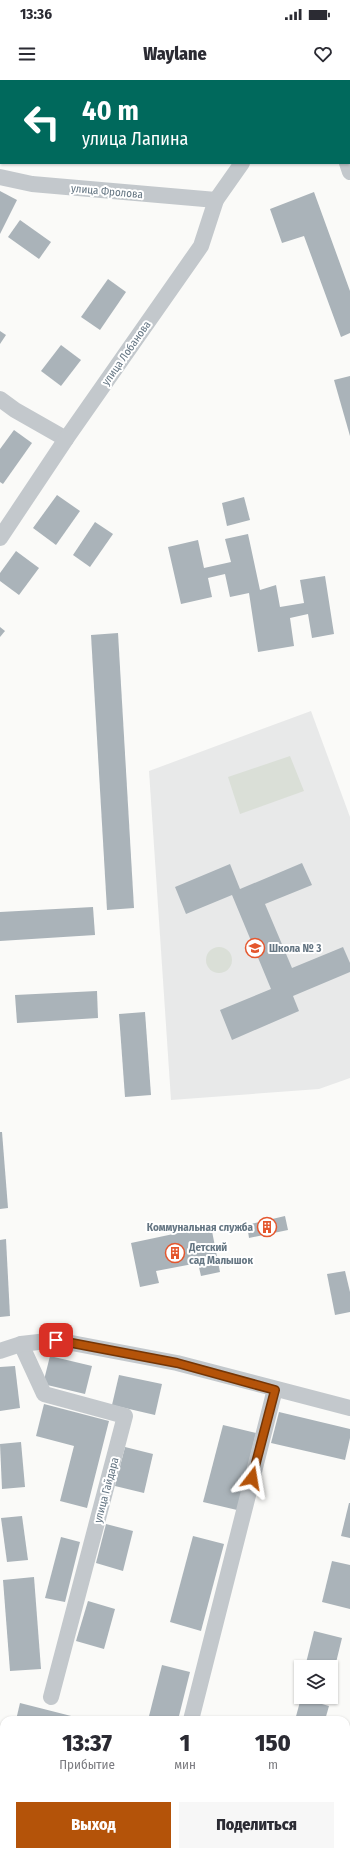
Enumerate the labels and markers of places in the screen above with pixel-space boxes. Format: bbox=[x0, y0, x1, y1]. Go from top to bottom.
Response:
school or university icon: Школа № 3 bbox=[244, 937, 266, 959]
place label: Школа № 3 bbox=[269, 942, 321, 955]
building icon: Коммунальная служба bbox=[256, 1216, 278, 1238]
place label: Коммунальная служба bbox=[147, 1221, 254, 1234]
place label: Детский сад Малышок bbox=[188, 1241, 253, 1267]
building icon: Детский сад Малышок bbox=[164, 1242, 186, 1264]
pin bbox=[39, 1323, 73, 1357]

